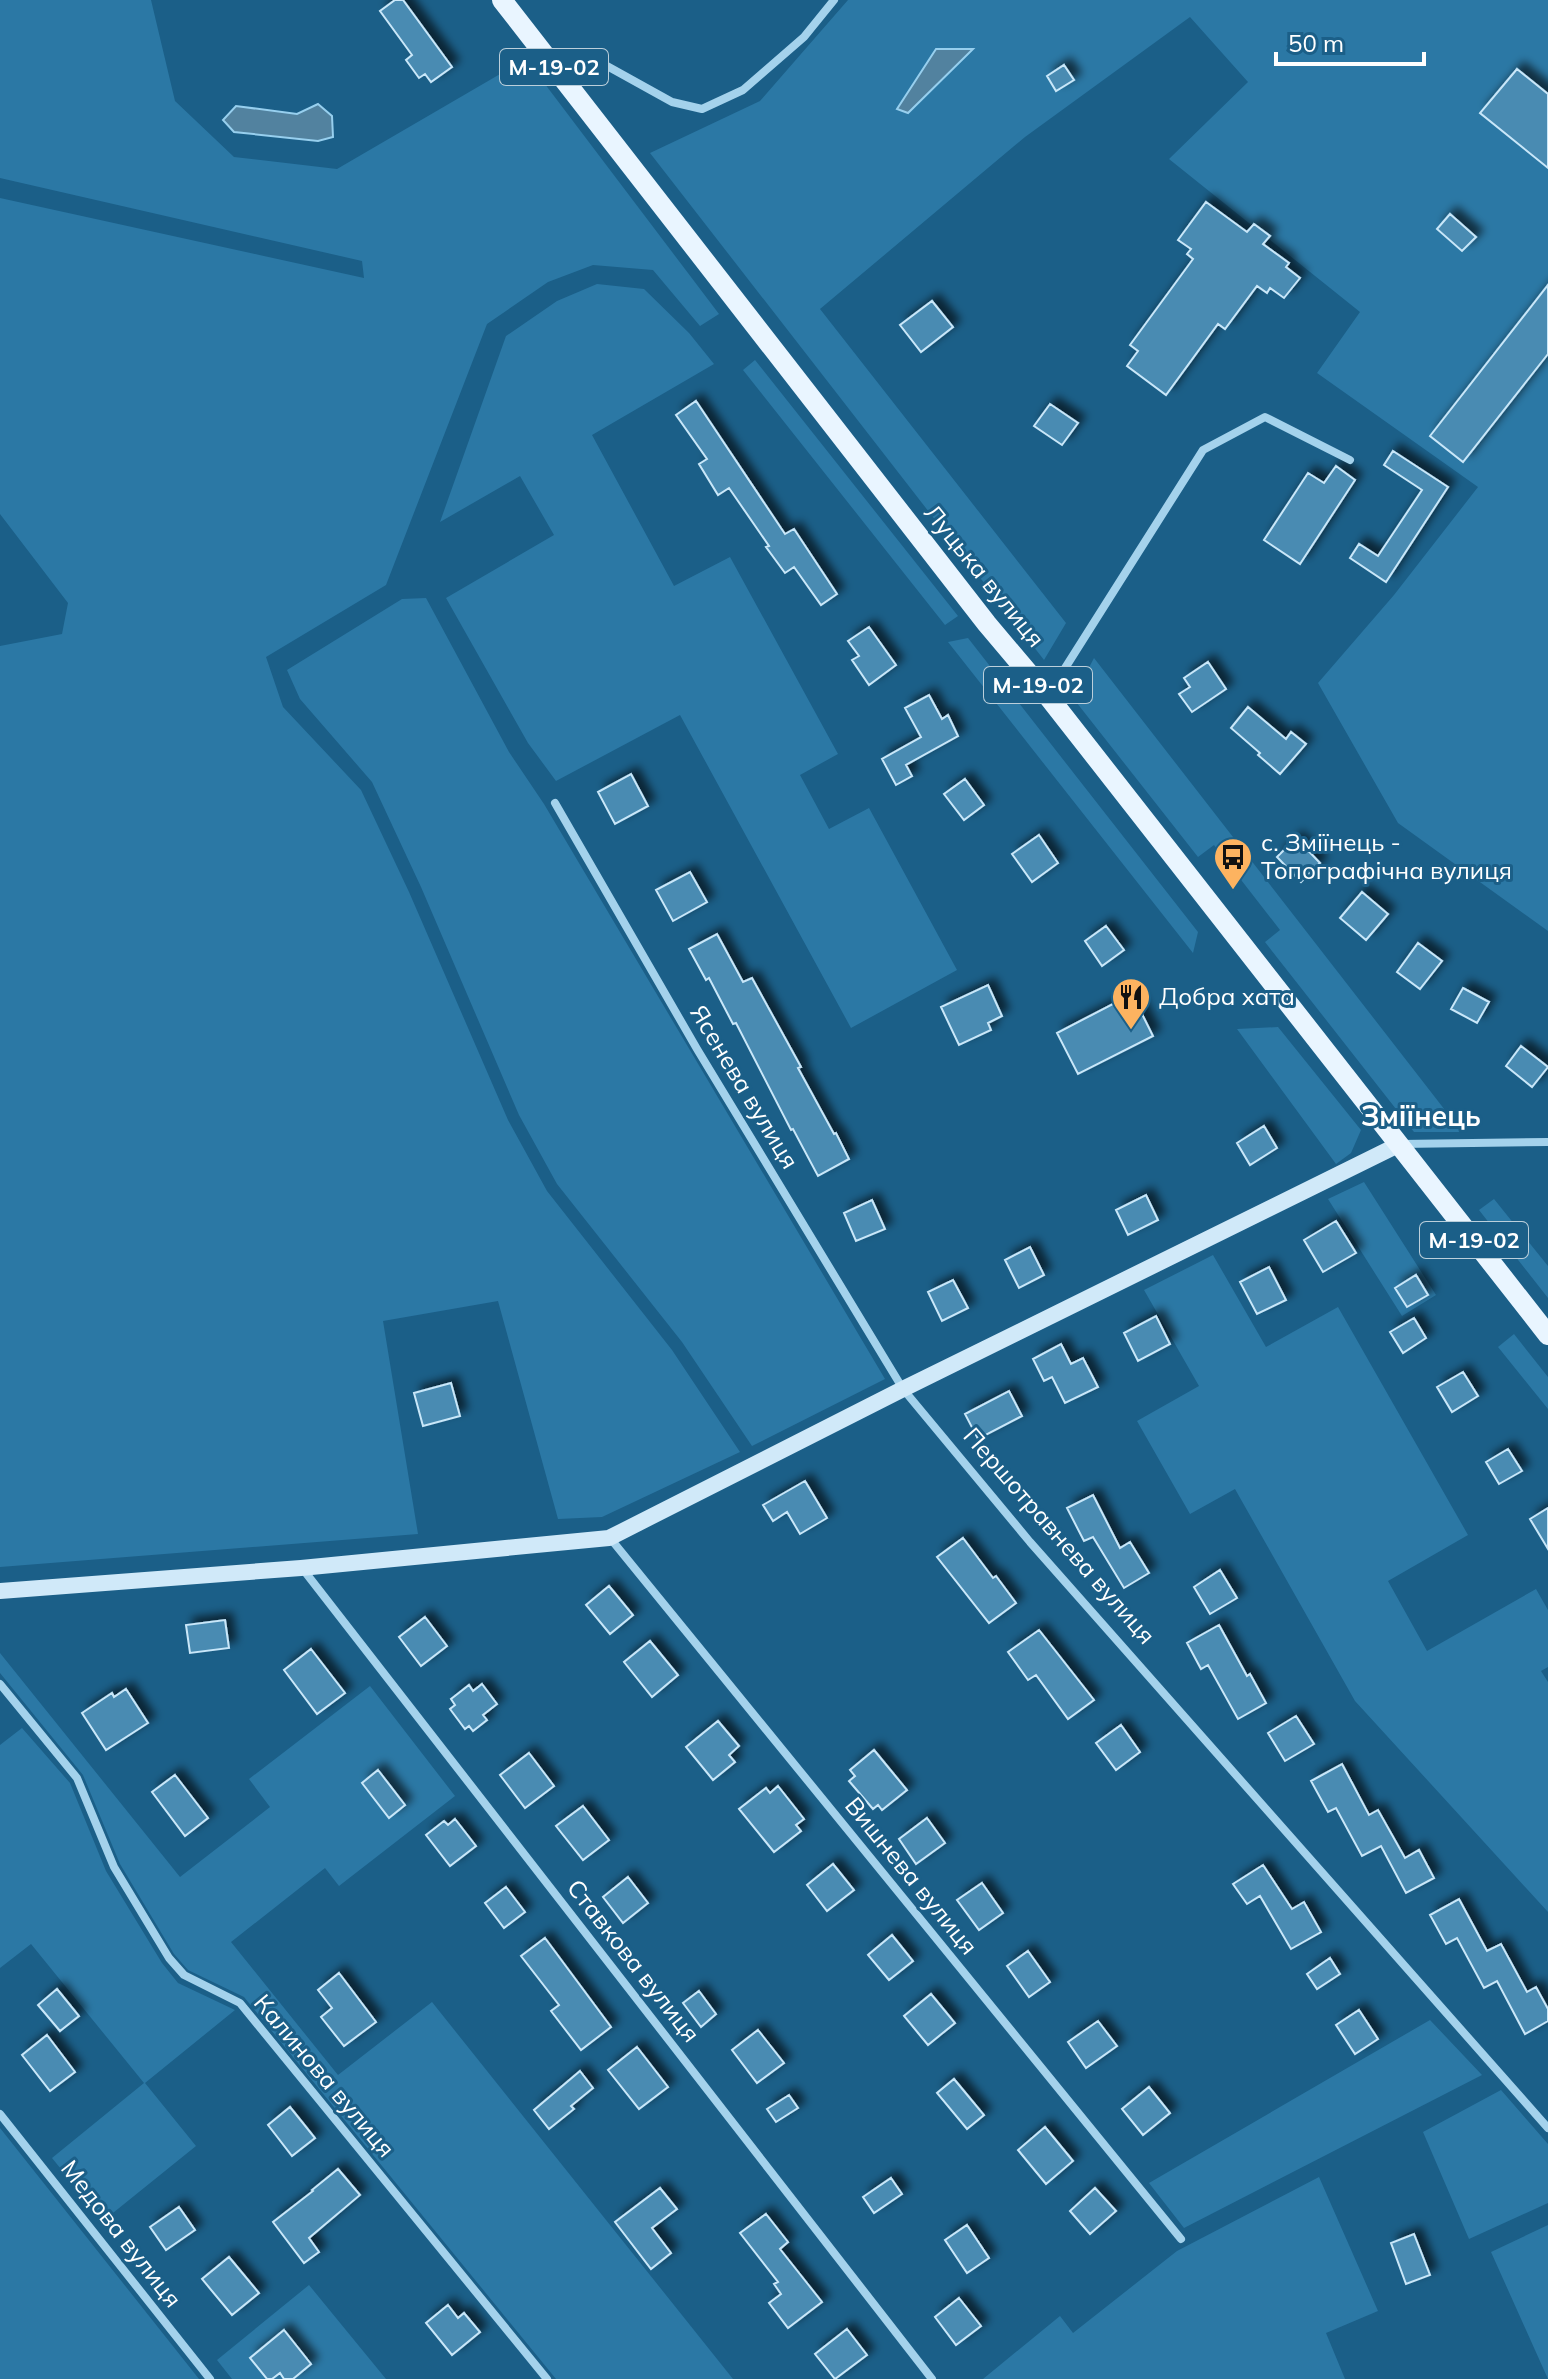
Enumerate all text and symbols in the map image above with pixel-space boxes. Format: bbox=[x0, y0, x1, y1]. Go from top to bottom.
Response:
scale bar bbox=[1276, 16, 1424, 66]
text: 50 m bbox=[1288, 28, 1344, 58]
road number: М-19-02 bbox=[500, 49, 608, 85]
street label: Луцька вулиця bbox=[918, 498, 1051, 653]
road number: М-19-02 bbox=[984, 667, 1092, 703]
place label: с. Зміїнець - Топографічна вулиця bbox=[1261, 827, 1512, 885]
bus stop icon: с. Зміїнець - Топографічна вулиця bbox=[1212, 836, 1254, 891]
restaurant icon: Добра хата bbox=[1110, 976, 1152, 1031]
place label: Добра хата bbox=[1159, 981, 1295, 1011]
street label: Ясенева вулиця bbox=[684, 999, 806, 1174]
district label: Зміїнець bbox=[1361, 1098, 1481, 1133]
road number: М-19-02 bbox=[1420, 1222, 1528, 1258]
street label: Першотравнева вулиця bbox=[957, 1421, 1162, 1650]
street label: Вишнева вулиця bbox=[839, 1791, 984, 1960]
street label: Ставкова вулиця bbox=[561, 1873, 707, 2048]
street label: Калинова вулиця bbox=[248, 1988, 402, 2163]
street label: Медова вулиця bbox=[55, 2154, 189, 2313]

